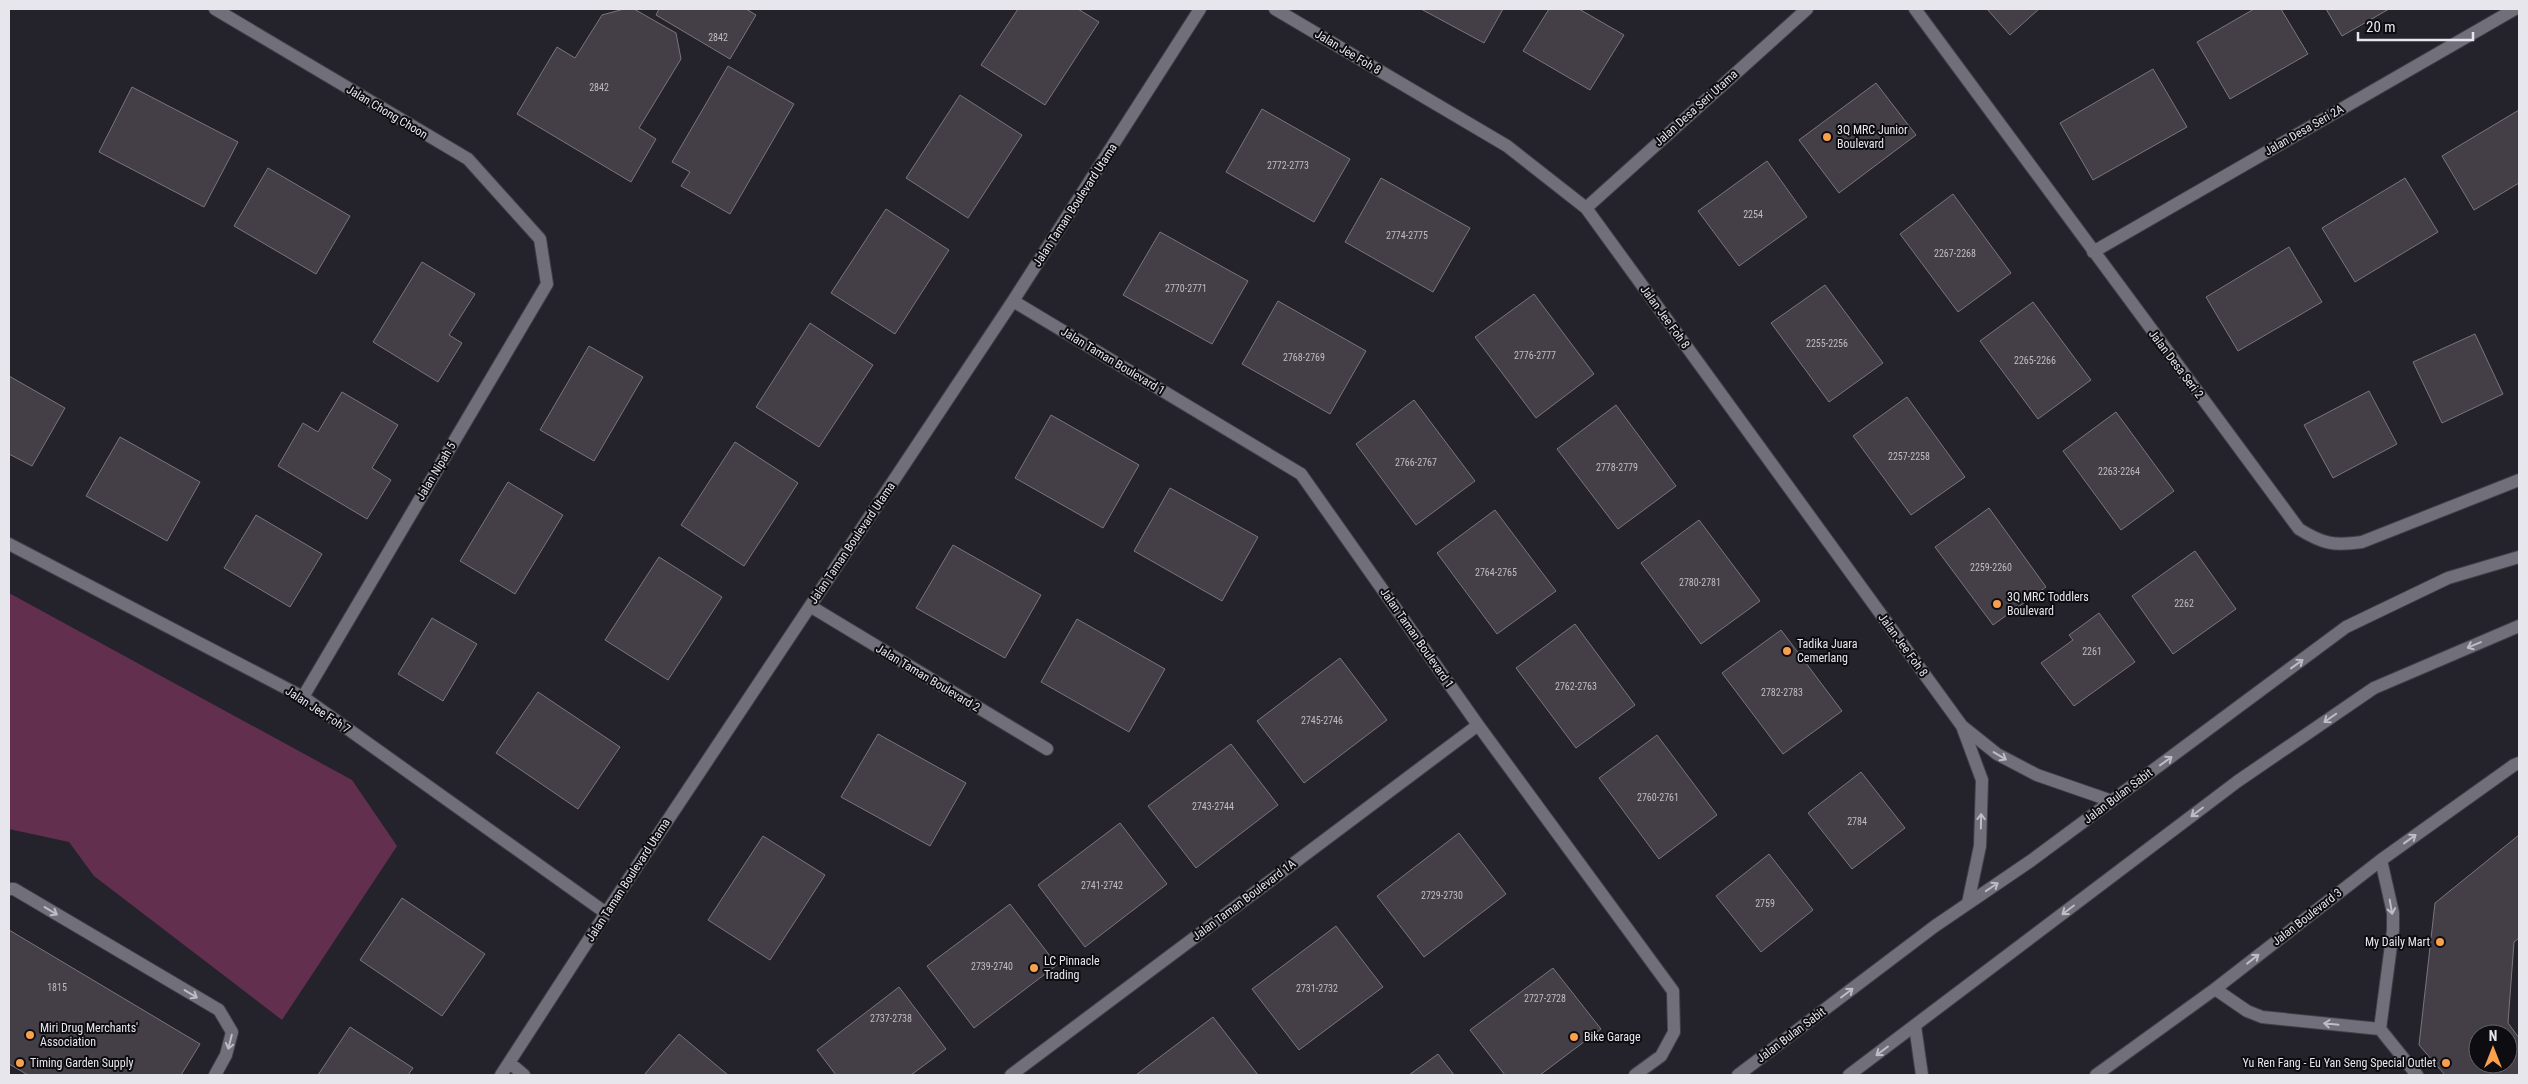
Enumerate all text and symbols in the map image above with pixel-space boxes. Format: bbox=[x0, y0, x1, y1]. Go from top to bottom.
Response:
scale bar bbox=[2358, 10, 2473, 42]
text: 20 m bbox=[2366, 18, 2396, 36]
street label: Jalan Jee Foh 8 bbox=[1312, 27, 1384, 77]
house number: 2842 bbox=[708, 32, 728, 43]
street label: Jalan Desa Seri Utama bbox=[1652, 67, 1741, 149]
street label: Jalan Chong Choon bbox=[344, 82, 430, 142]
house number: 2842 bbox=[589, 82, 609, 93]
street label: Jalan Desa Seri 2A bbox=[2262, 102, 2346, 158]
place label: 3Q MRC Junior Boulevard bbox=[1837, 123, 1908, 151]
marker: 3Q MRC Junior Boulevard bbox=[1821, 131, 1833, 143]
street label: Jalan Taman Boulevard Utama bbox=[1030, 141, 1120, 269]
house number: 2772-2773 bbox=[1267, 160, 1309, 171]
house number: 2254 bbox=[1743, 209, 1763, 220]
house number: 2774-2775 bbox=[1386, 230, 1428, 241]
house number: 2267-2268 bbox=[1934, 248, 1976, 259]
house number: 2770-2771 bbox=[1165, 283, 1207, 294]
street label: Jalan Jee Foh 8 bbox=[1637, 283, 1693, 351]
street label: Jalan Taman Boulevard 1 bbox=[1059, 324, 1167, 398]
street label: Jalan Desa Seri 2 bbox=[2146, 327, 2206, 401]
house number: 2255-2256 bbox=[1806, 338, 1848, 349]
house number: 2776-2777 bbox=[1514, 350, 1556, 361]
house number: 2768-2769 bbox=[1283, 352, 1325, 363]
house number: 2265-2266 bbox=[2014, 355, 2056, 366]
street label: Jalan Nipah 5 bbox=[413, 439, 459, 502]
house number: 2257-2258 bbox=[1888, 451, 1930, 462]
house number: 2766-2767 bbox=[1395, 457, 1437, 468]
house number: 2778-2779 bbox=[1596, 462, 1638, 473]
house number: 2263-2264 bbox=[2098, 466, 2140, 477]
street label: Jalan Taman Boulevard Utama bbox=[806, 479, 898, 606]
house number: 2259-2260 bbox=[1970, 562, 2012, 573]
house number: 2764-2765 bbox=[1475, 567, 1517, 578]
house number: 2780-2781 bbox=[1679, 577, 1721, 588]
street label: Jalan Taman Boulevard 1 bbox=[1377, 585, 1457, 691]
place label: 3Q MRC Toddlers Boulevard bbox=[2007, 590, 2089, 618]
marker: 3Q MRC Toddlers Boulevard bbox=[1991, 598, 2003, 610]
house number: 2262 bbox=[2174, 598, 2194, 609]
street label: Jalan Jee Foh 8 bbox=[1875, 611, 1931, 679]
place label: Tadika Juara Cemerlang bbox=[1797, 637, 1858, 665]
street label: Jalan Taman Boulevard 2 bbox=[874, 641, 983, 715]
one-way arrow bbox=[2467, 641, 2482, 650]
marker: Tadika Juara Cemerlang bbox=[1781, 645, 1793, 657]
house number: 2261 bbox=[2082, 646, 2102, 657]
one-way arrow bbox=[2290, 659, 2304, 669]
house number: 2762-2763 bbox=[1555, 681, 1597, 692]
street label: Jalan Jee Foh 7 bbox=[283, 684, 353, 736]
house number: 2782-2783 bbox=[1761, 687, 1803, 698]
one-way arrow bbox=[2323, 713, 2337, 723]
house number: 2745-2746 bbox=[1301, 715, 1343, 726]
one-way arrow bbox=[1993, 751, 2007, 761]
one-way arrow bbox=[2159, 755, 2172, 766]
street label: Jalan Bulan Sabit bbox=[2081, 765, 2155, 826]
house number: 2760-2761 bbox=[1637, 792, 1679, 803]
house number: 2743-2744 bbox=[1192, 801, 1234, 812]
one-way arrow bbox=[2191, 806, 2204, 817]
one-way arrow bbox=[1976, 813, 1986, 829]
street label: Jalan Taman Boulevard Utama bbox=[583, 816, 673, 944]
house number: 2784 bbox=[1847, 816, 1867, 827]
one-way arrow bbox=[2403, 834, 2417, 844]
street label: Jalan Taman Boulevard 1A bbox=[1190, 857, 1298, 943]
house number: 2741-2742 bbox=[1081, 880, 1123, 891]
one-way arrow bbox=[1985, 882, 1999, 892]
street label: Jalan Boulevard 3 bbox=[2269, 885, 2345, 948]
house number: 2729-2730 bbox=[1421, 890, 1463, 901]
house number: 2759 bbox=[1755, 898, 1775, 909]
one-way arrow bbox=[2387, 899, 2397, 915]
one-way arrow bbox=[2061, 905, 2075, 915]
one-way arrow bbox=[44, 907, 58, 917]
place label: My Daily Mart bbox=[2365, 935, 2430, 949]
marker: My Daily Mart bbox=[2434, 936, 2446, 948]
one-way arrow bbox=[2246, 953, 2259, 964]
place label: LC Pinnacle Trading bbox=[1044, 954, 1100, 982]
house number: 2739-2740 bbox=[971, 961, 1013, 972]
marker: LC Pinnacle Trading bbox=[1028, 962, 1040, 974]
house number: 1815 bbox=[47, 982, 67, 993]
house number: 2731-2732 bbox=[1296, 983, 1338, 994]
one-way arrow bbox=[1840, 988, 1854, 998]
one-way arrow bbox=[184, 989, 198, 999]
house number: 2727-2728 bbox=[1524, 993, 1566, 1004]
street label: Jalan Bulan Sabit bbox=[1754, 1004, 1828, 1065]
house number: 2737-2738 bbox=[870, 1013, 912, 1024]
one-way arrow bbox=[2324, 1019, 2340, 1029]
place label: Miri Drug Merchants' Association bbox=[40, 1021, 138, 1049]
north arrow bbox=[2468, 1024, 2518, 1074]
text: N bbox=[2489, 1028, 2497, 1044]
marker: Miri Drug Merchants' Association bbox=[24, 1029, 36, 1041]
place label: Bike Garage bbox=[1584, 1030, 1641, 1044]
marker: Bike Garage bbox=[1568, 1031, 1580, 1043]
one-way arrow bbox=[224, 1034, 234, 1050]
one-way arrow bbox=[1876, 1045, 1889, 1056]
place label: Timing Garden Supply bbox=[30, 1056, 133, 1070]
place label: Yu Ren Fang - Eu Yan Seng Special Outlet bbox=[2243, 1056, 2436, 1070]
marker: Timing Garden Supply bbox=[14, 1057, 26, 1069]
marker: Yu Ren Fang - Eu Yan Seng Special Outlet bbox=[2440, 1057, 2452, 1069]

